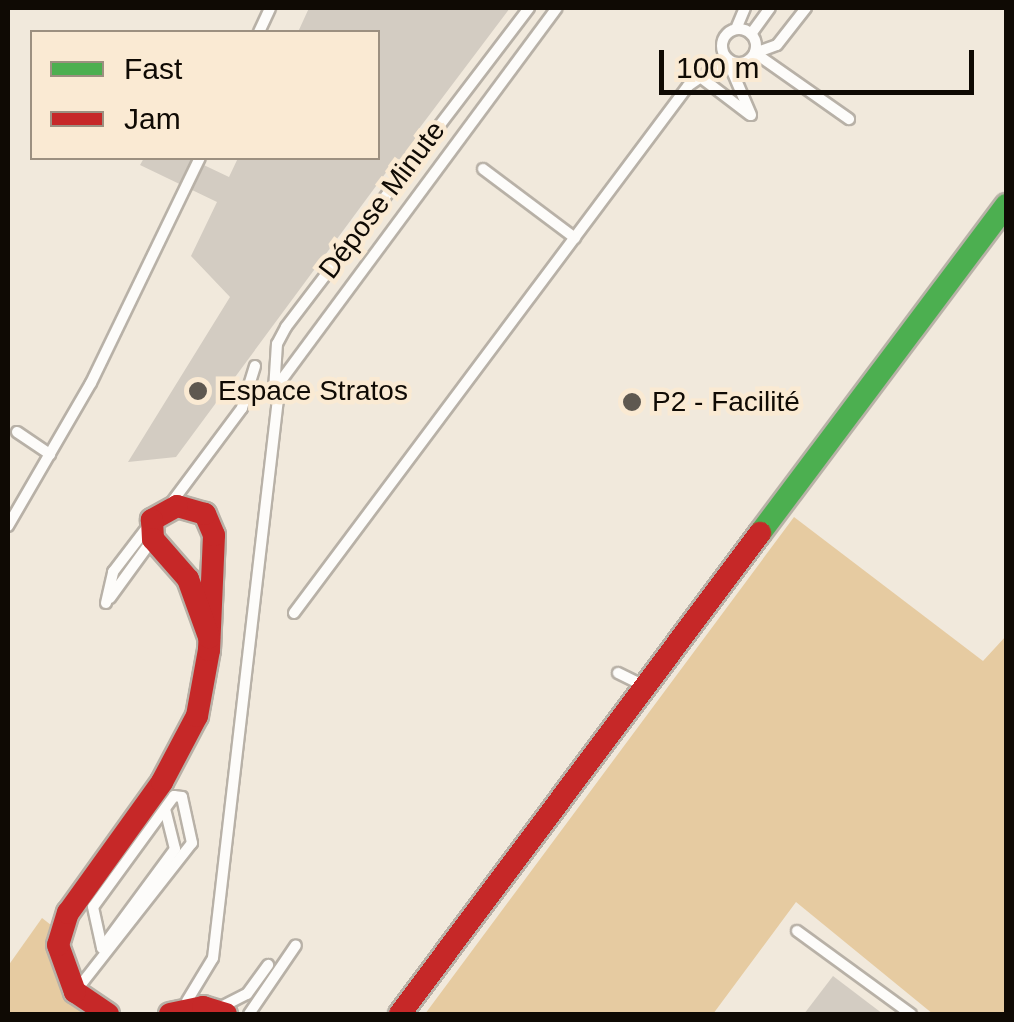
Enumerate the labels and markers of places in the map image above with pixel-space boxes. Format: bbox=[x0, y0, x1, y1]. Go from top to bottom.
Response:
place label: Espace Stratos bbox=[218, 374, 408, 408]
marker: Espace Stratos bbox=[187, 380, 209, 402]
place label: P2 - Facilité bbox=[652, 385, 800, 419]
marker: P2 - Facilité bbox=[621, 391, 643, 413]

